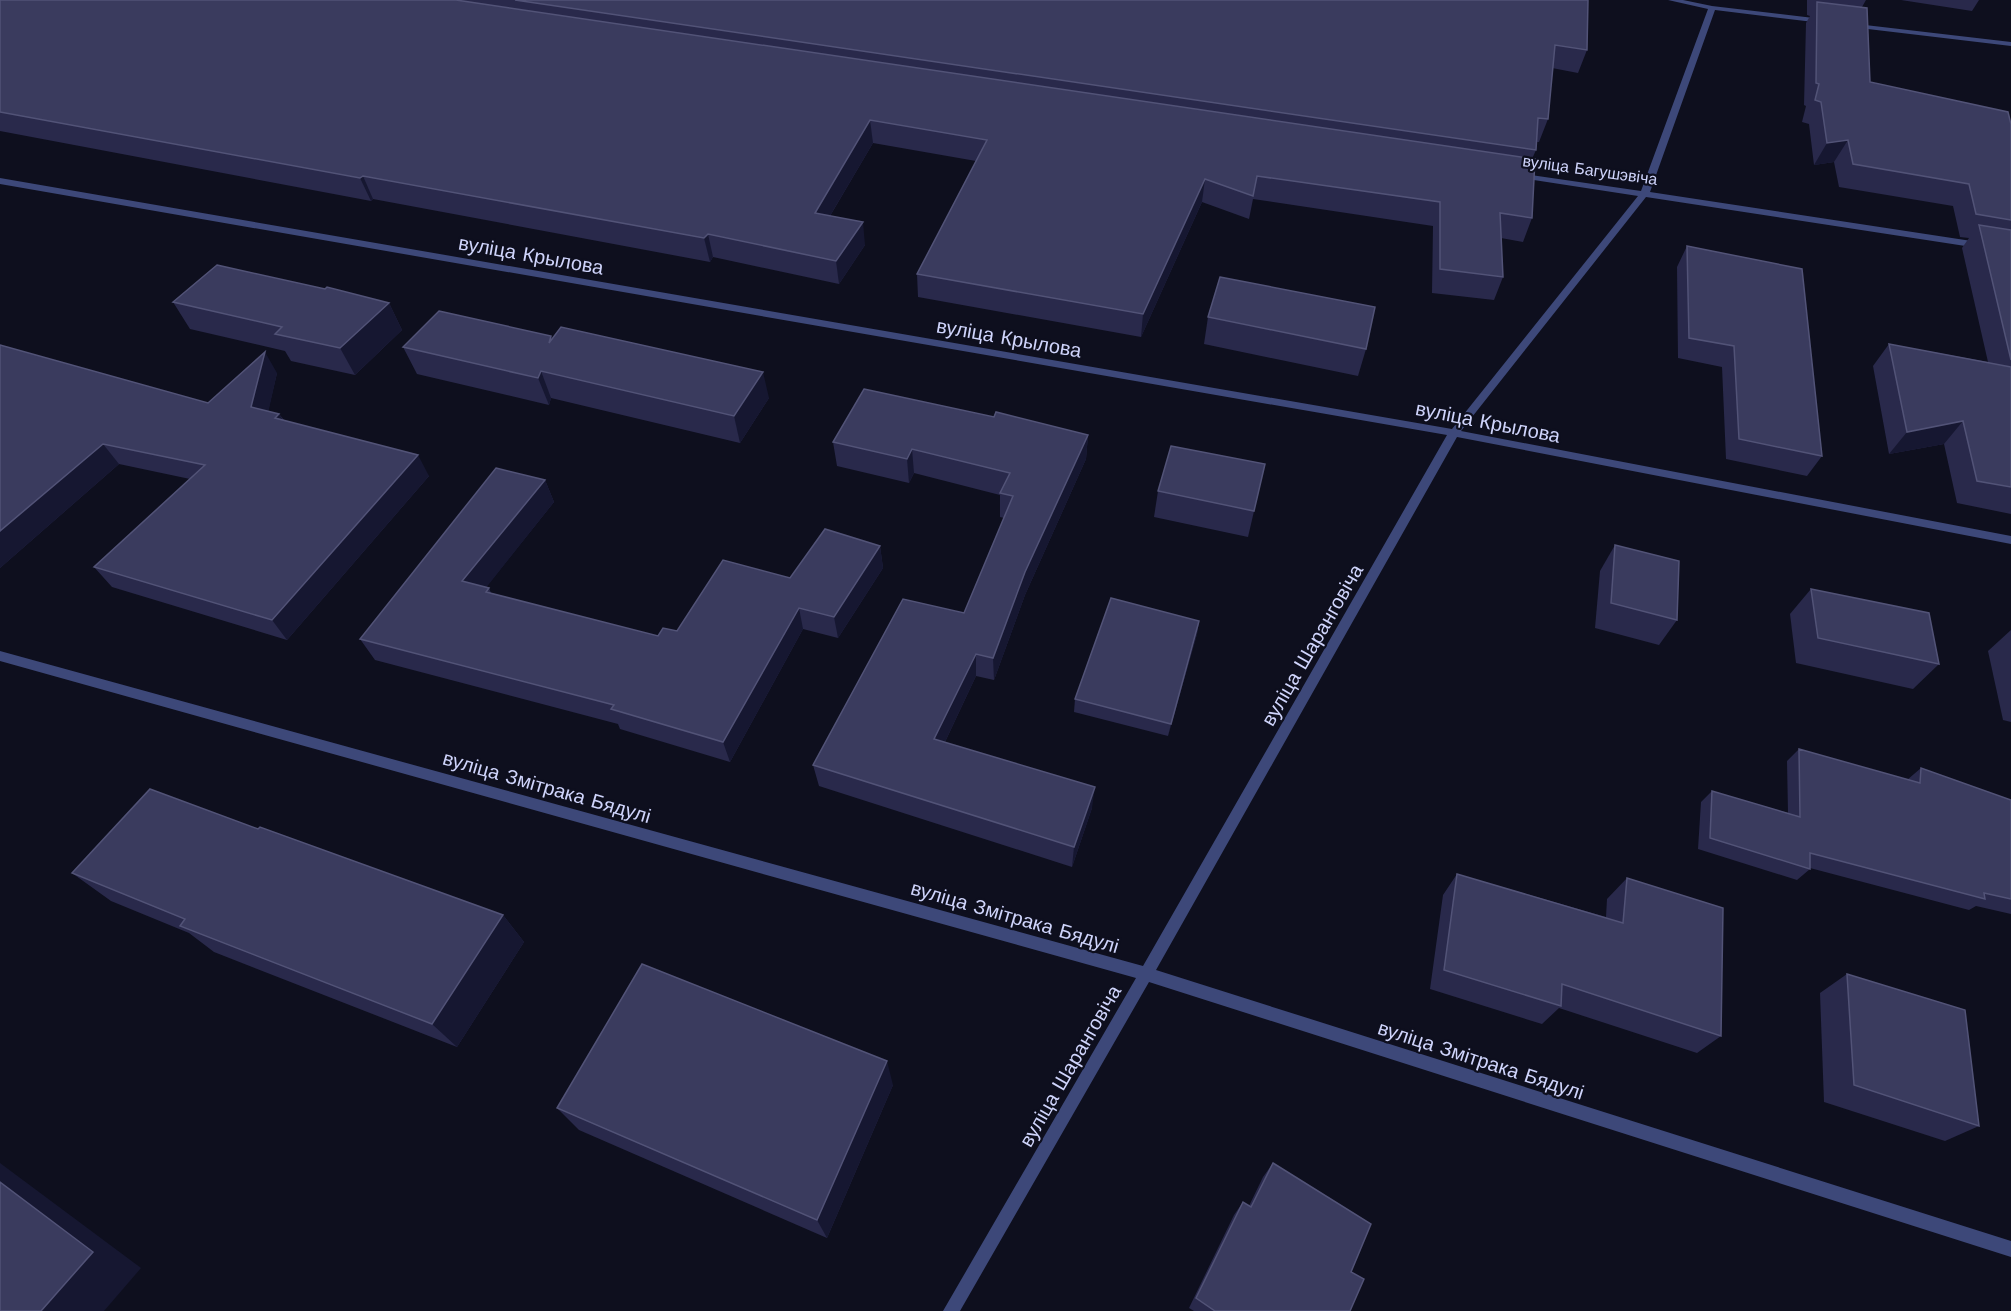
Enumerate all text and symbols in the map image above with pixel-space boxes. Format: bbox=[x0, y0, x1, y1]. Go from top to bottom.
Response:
street label: вуліца Багушэвіча bbox=[1521, 151, 1659, 189]
street label: вуліца Крылова bbox=[457, 230, 606, 280]
street label: вуліца Крылова bbox=[935, 313, 1084, 363]
street label: вуліца Крылова bbox=[1414, 396, 1563, 448]
street label: вуліца Шаранговіча bbox=[1256, 559, 1368, 730]
street label: вуліца Змітрака Бядулі bbox=[440, 746, 654, 828]
street label: вуліца Змітрака Бядулі bbox=[908, 876, 1122, 958]
street label: вуліца Шаранговіча bbox=[1014, 980, 1126, 1151]
street label: вуліца Змітрака Бядулі bbox=[1375, 1015, 1587, 1105]

